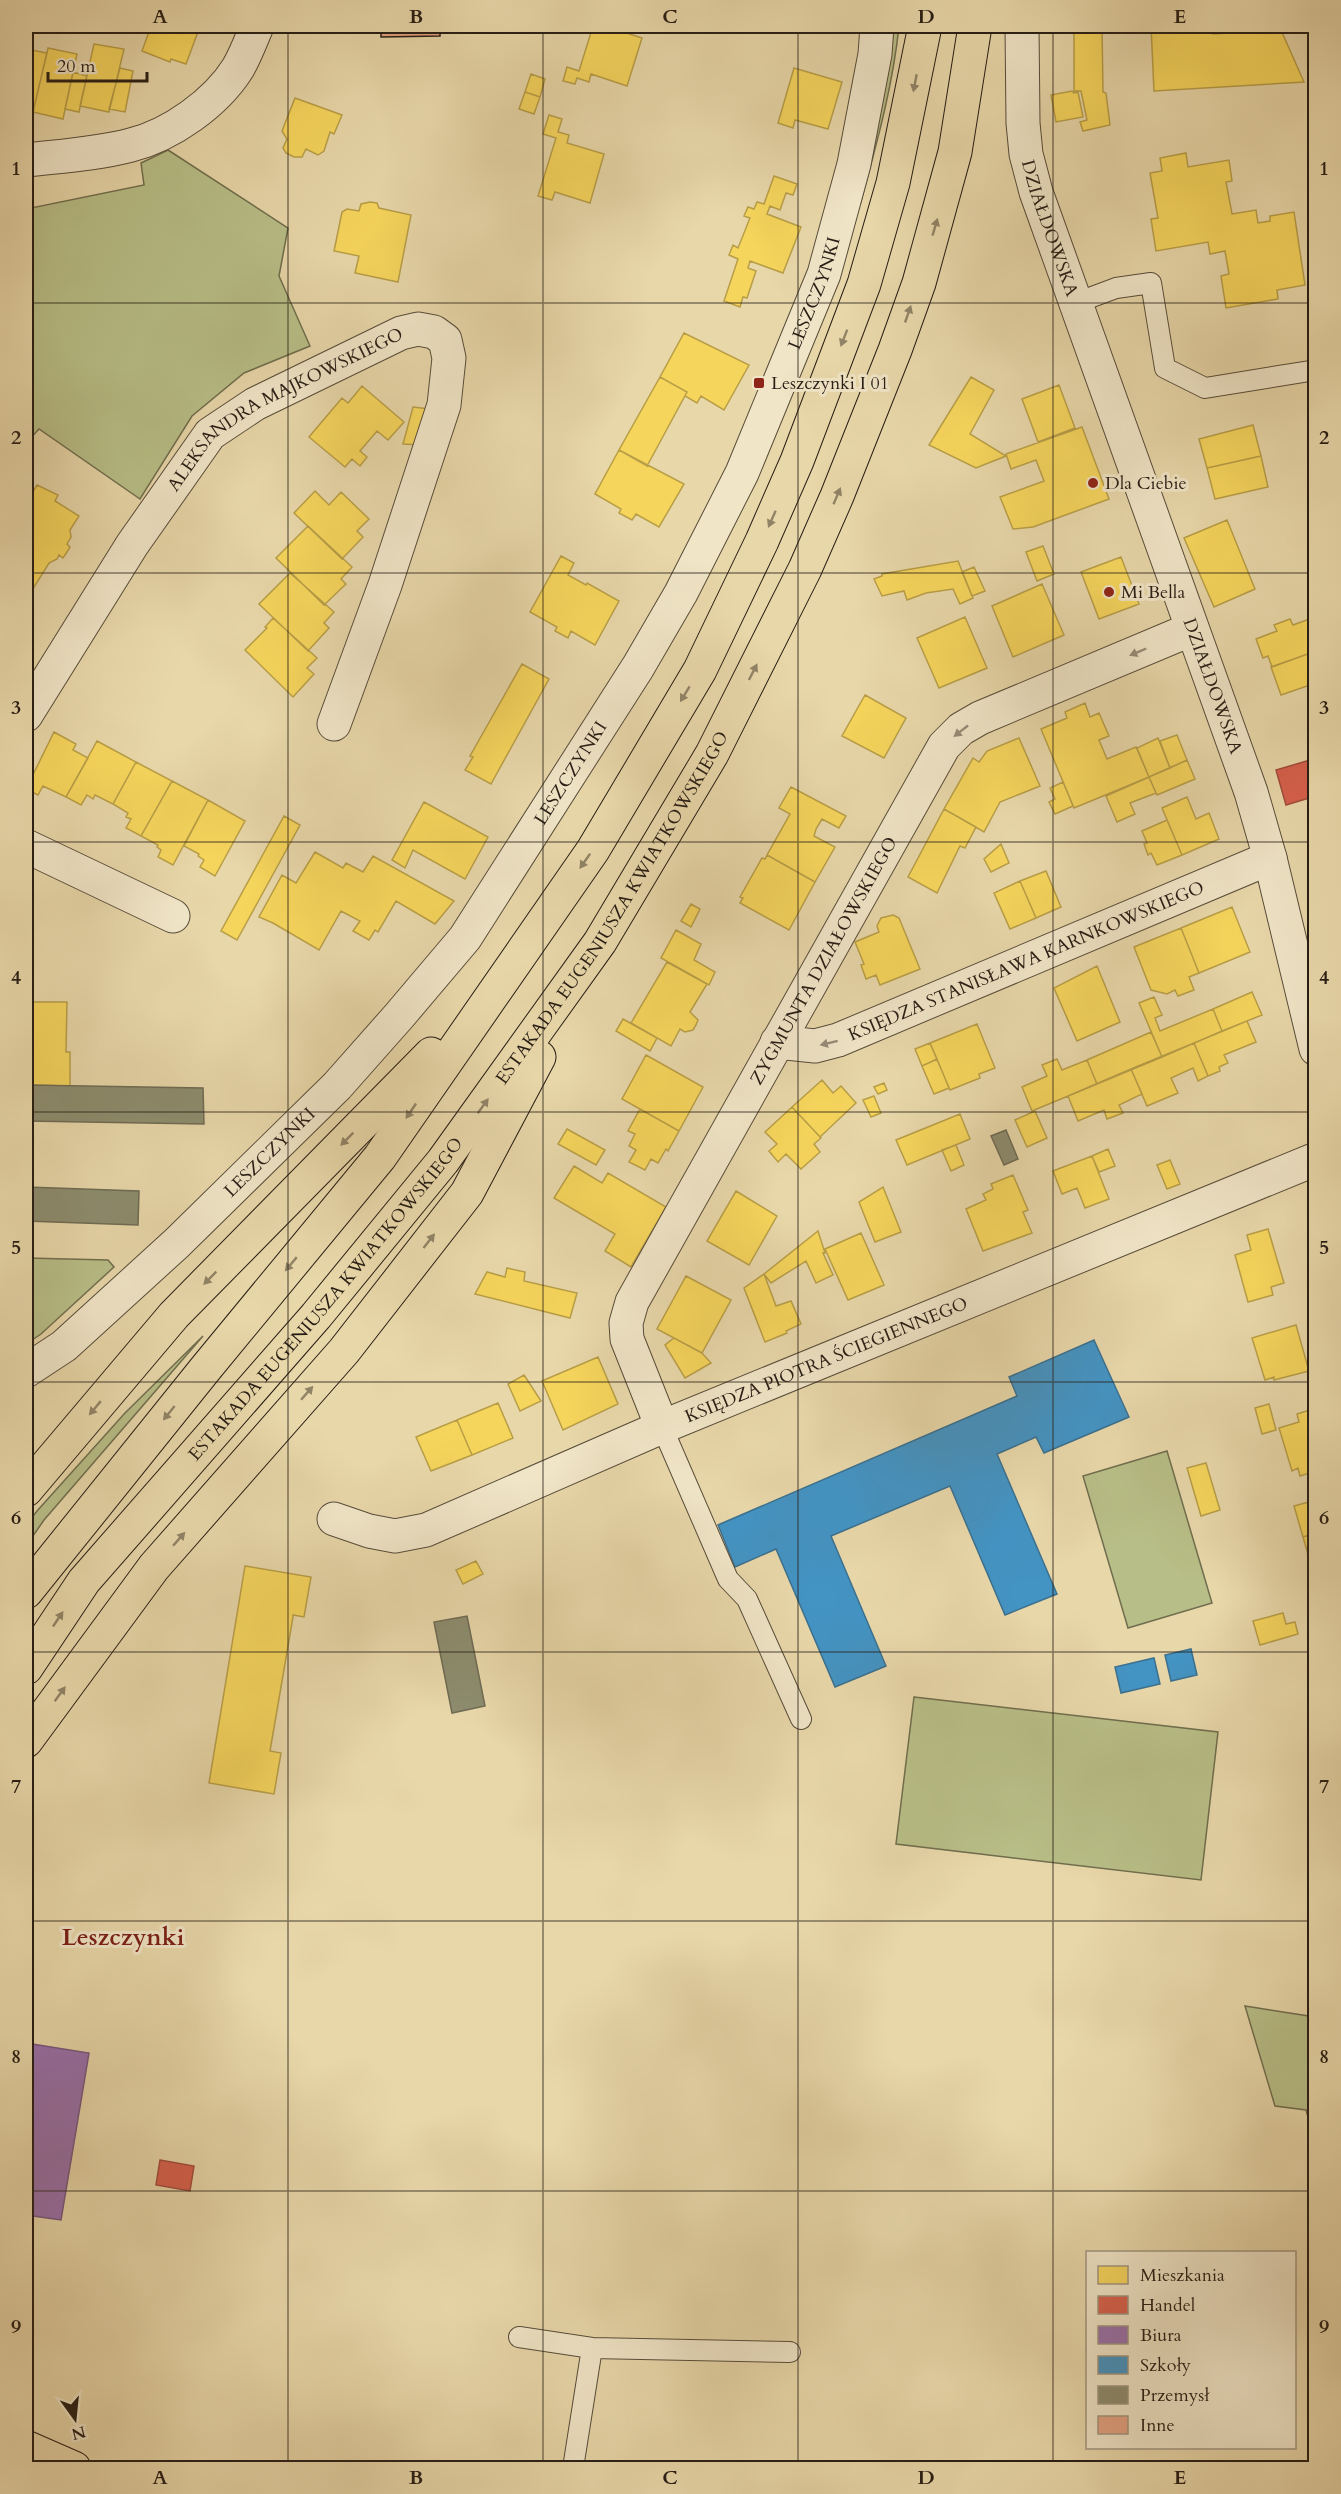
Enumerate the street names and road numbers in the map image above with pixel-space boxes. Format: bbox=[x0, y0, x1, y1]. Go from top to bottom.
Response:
street label: DZIAŁDOWSKA bbox=[1015, 157, 1084, 300]
street label: LESZCZYNKI bbox=[782, 234, 847, 353]
street label: ALEKSANDRA MAJKOWSKIEGO bbox=[162, 322, 407, 496]
street label: DZIAŁDOWSKA bbox=[1177, 615, 1248, 758]
street label: LESZCZYNKI bbox=[528, 716, 613, 830]
street label: ESTAKADA EUGENIUSZA KWIATKOWSKIEGO bbox=[490, 727, 735, 1090]
street label: ZYGMUNTA DZIAŁOWSKIEGO bbox=[744, 832, 904, 1089]
street label: KSIĘDZA STANISŁAWA KARNKOWSKIEGO bbox=[844, 875, 1208, 1047]
street label: LESZCZYNKI bbox=[219, 1102, 321, 1203]
street label: ESTAKADA EUGENIUSZA KWIATKOWSKIEGO bbox=[183, 1132, 469, 1466]
street label: KSIĘDZA PIOTRA ŚCIEGIENNEGO bbox=[681, 1291, 972, 1429]

